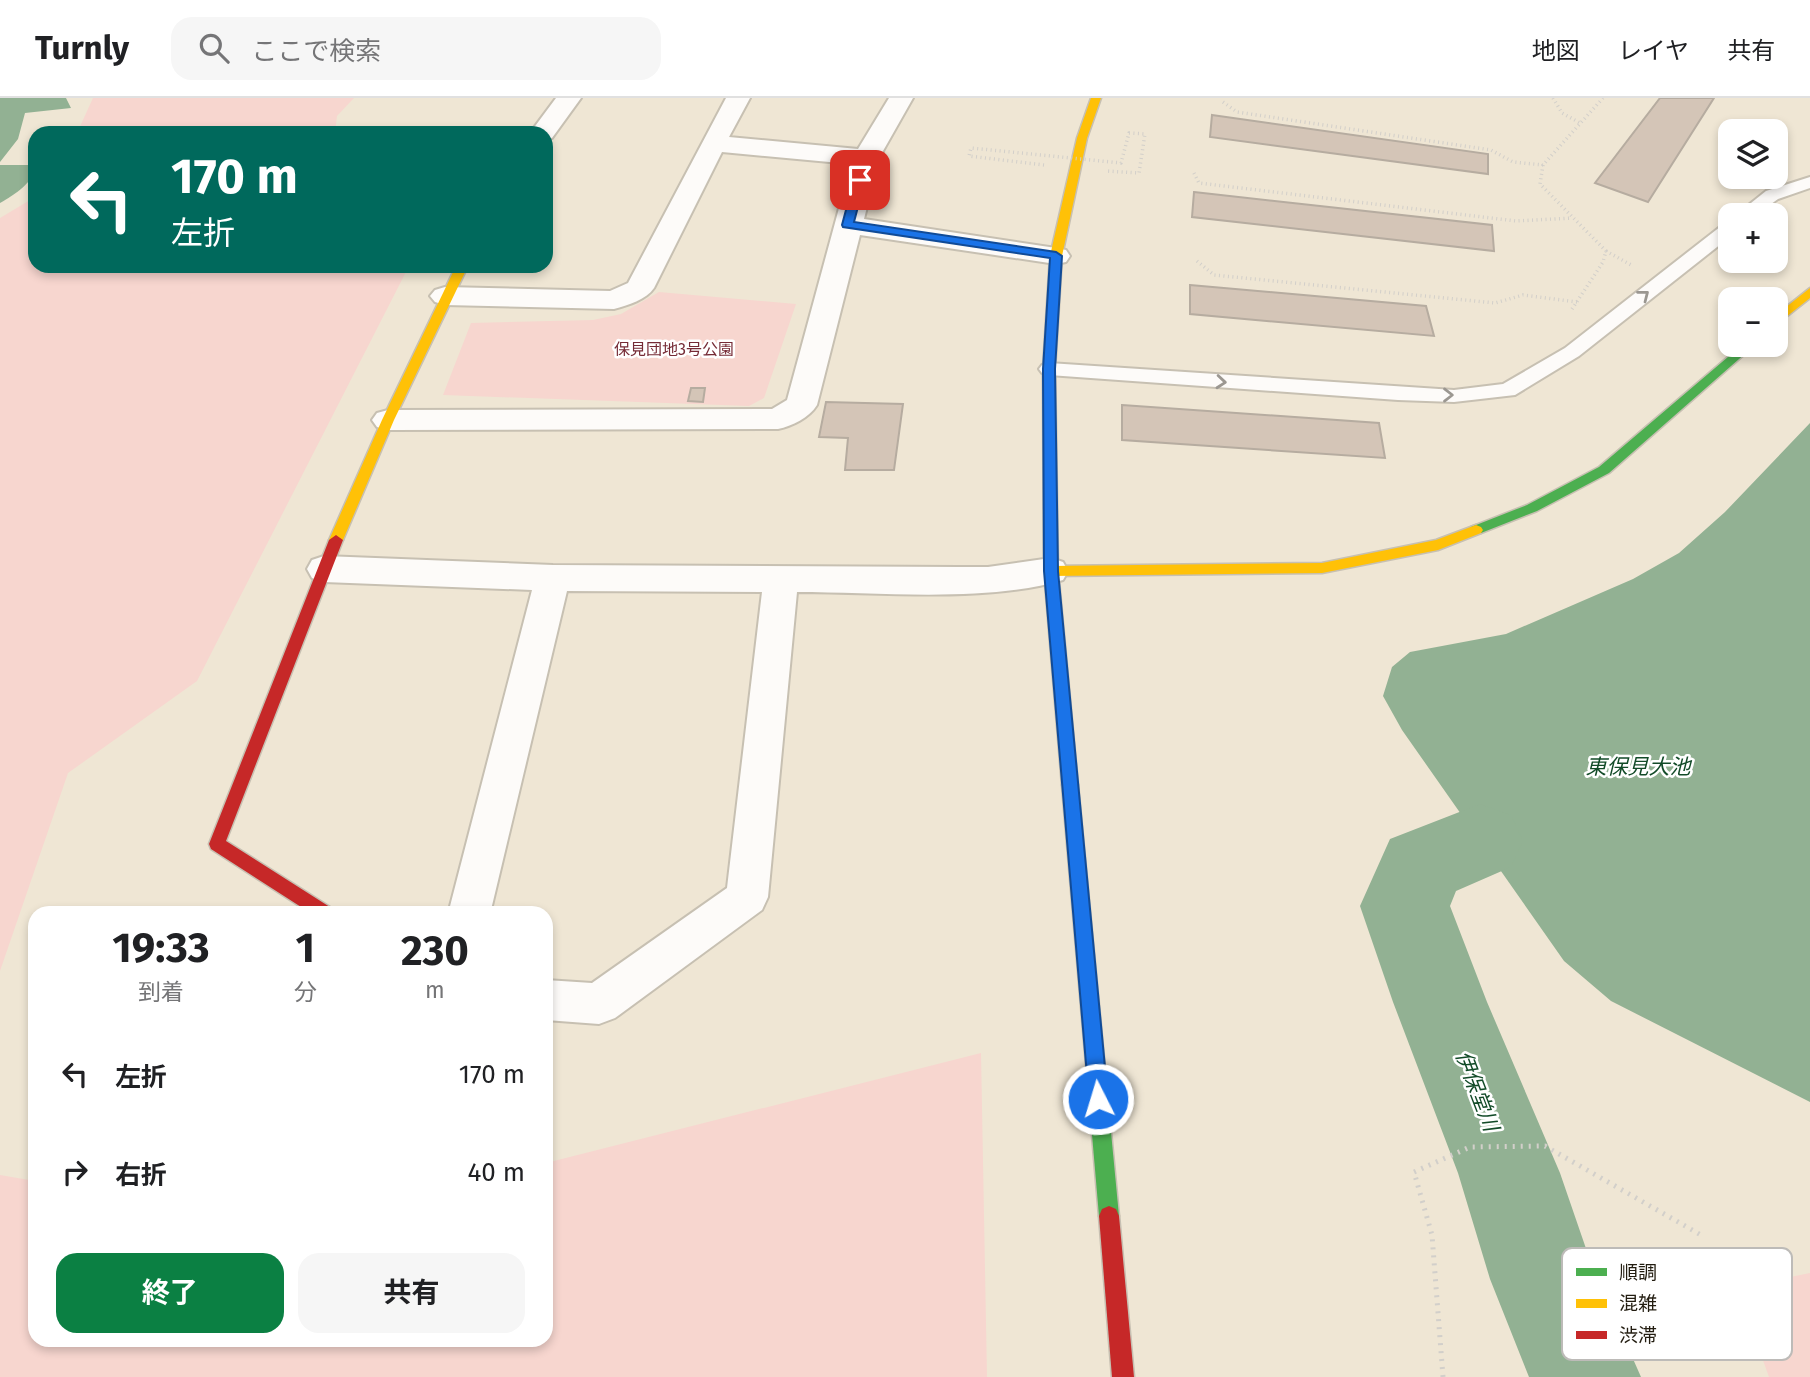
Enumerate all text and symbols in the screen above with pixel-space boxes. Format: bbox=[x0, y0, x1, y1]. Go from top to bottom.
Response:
search box bbox=[171, 17, 661, 80]
text: Turnly bbox=[35, 28, 129, 68]
icon: search bbox=[195, 29, 233, 67]
text: ここで検索 bbox=[251, 36, 381, 67]
text: 地図 bbox=[1532, 37, 1580, 65]
text: レイヤ bbox=[1618, 37, 1689, 65]
text: 共有 bbox=[1727, 37, 1775, 65]
map controls bbox=[1718, 119, 1788, 357]
button: layers bbox=[1718, 119, 1788, 189]
text: 170 m bbox=[171, 147, 298, 206]
pin bbox=[830, 150, 890, 210]
icon: left bbox=[56, 154, 147, 245]
icon: arrive bbox=[841, 161, 879, 199]
button: + bbox=[1718, 203, 1788, 273]
text: 左折 bbox=[171, 214, 235, 252]
button: − bbox=[1718, 287, 1788, 357]
one-way arrow bbox=[1636, 291, 1649, 303]
park label: 保見団地3号公園 bbox=[614, 340, 734, 359]
one-way arrow bbox=[1215, 374, 1226, 389]
one-way arrow bbox=[1443, 387, 1453, 403]
water label: 東保見大池 bbox=[1586, 754, 1692, 780]
text: 19:33 bbox=[112, 923, 210, 973]
text: 1 bbox=[296, 923, 315, 973]
text: 230 bbox=[401, 926, 469, 976]
text: m bbox=[425, 976, 445, 1004]
text: 到着 bbox=[138, 978, 184, 1006]
text: 分 bbox=[294, 978, 317, 1006]
water label: 伊保堂川 bbox=[1450, 1047, 1505, 1137]
icon: left bbox=[56, 1055, 94, 1093]
text: 170 m bbox=[459, 1059, 525, 1090]
text: 左折 bbox=[115, 1062, 167, 1093]
position arrow bbox=[1061, 1062, 1135, 1136]
icon: right bbox=[56, 1153, 94, 1191]
text: 40 m bbox=[467, 1157, 525, 1188]
text: 右折 bbox=[115, 1160, 167, 1191]
legend bbox=[1562, 1248, 1792, 1360]
button: 終了 bbox=[56, 1253, 284, 1333]
button: 共有 bbox=[298, 1253, 525, 1333]
text: 順調 bbox=[1619, 1261, 1657, 1284]
text: 混雑 bbox=[1619, 1292, 1657, 1315]
text: 渋滞 bbox=[1619, 1324, 1657, 1347]

